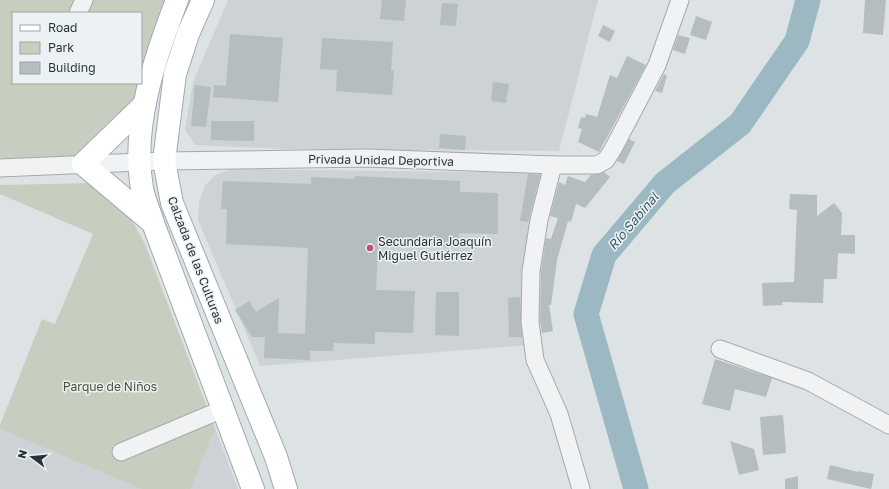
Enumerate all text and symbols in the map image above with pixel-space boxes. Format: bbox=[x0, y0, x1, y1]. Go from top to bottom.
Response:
legend bbox=[12, 12, 142, 84]
text: Road bbox=[48, 20, 77, 35]
text: Park bbox=[48, 40, 74, 55]
text: Building bbox=[48, 60, 96, 75]
street label: Privada Unidad Deportiva bbox=[308, 151, 454, 169]
water label: Río Sabinal bbox=[604, 188, 662, 253]
street label: Calzada de las Culturas bbox=[165, 194, 227, 326]
place label: Secundaria Joaquín Miguel Gutiérrez bbox=[378, 234, 492, 263]
marker: Secundaria Joaquín Miguel Gutiérrez bbox=[365, 243, 375, 253]
park label: Parque de Niños bbox=[63, 379, 157, 394]
north arrow bbox=[12, 437, 52, 477]
text: N bbox=[15, 448, 29, 460]

